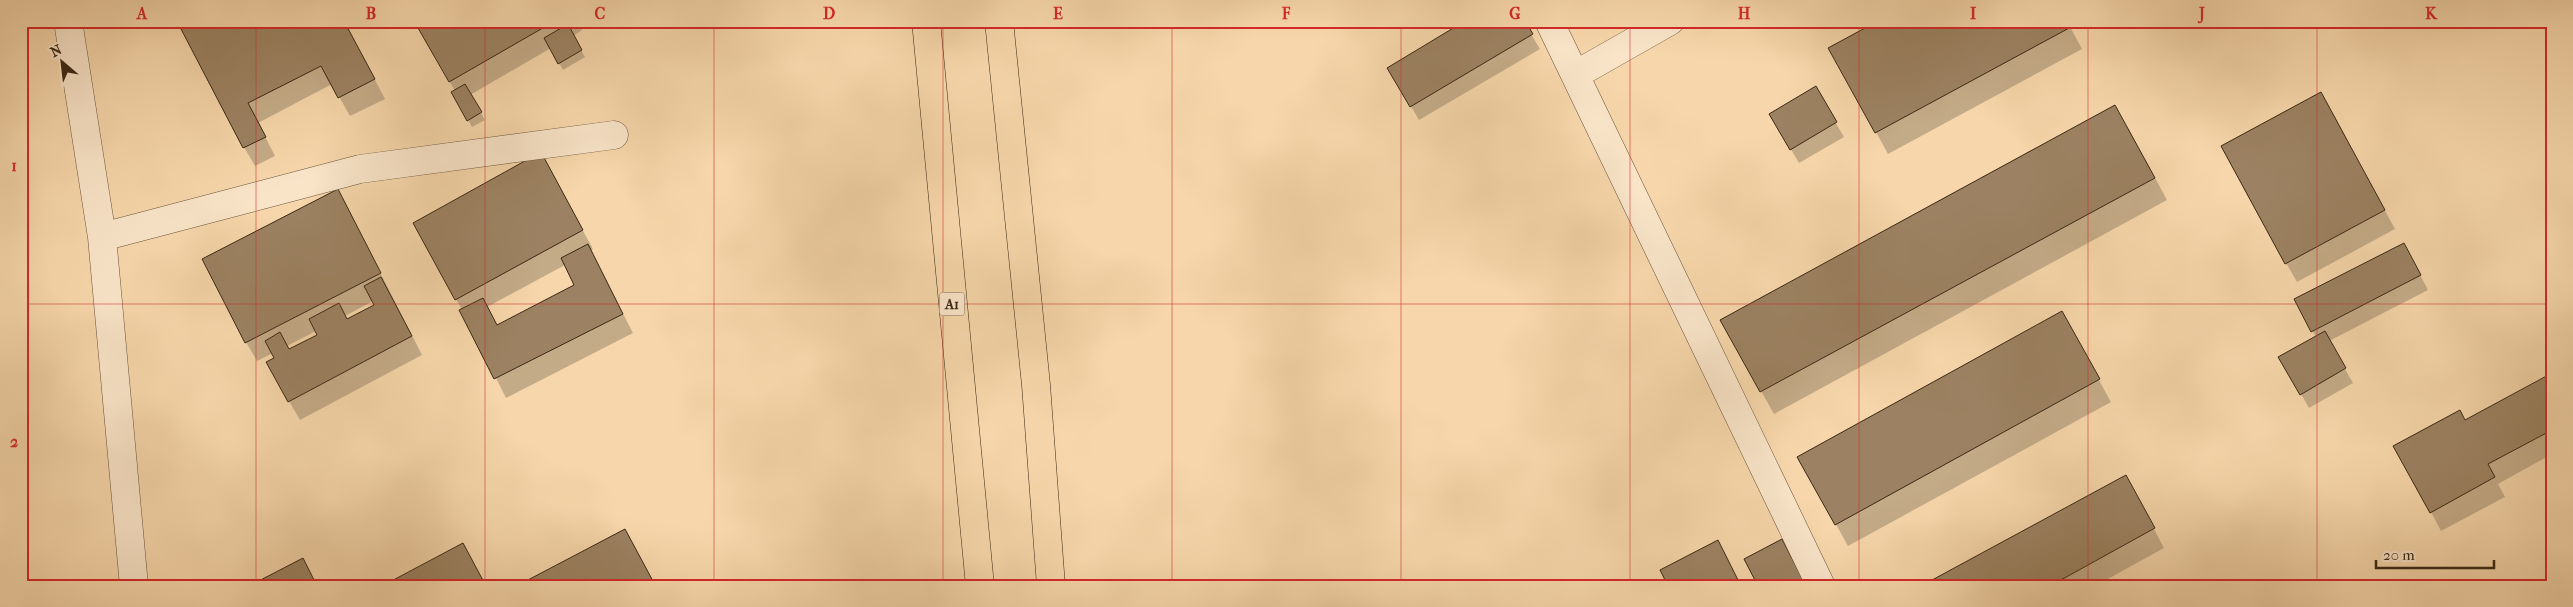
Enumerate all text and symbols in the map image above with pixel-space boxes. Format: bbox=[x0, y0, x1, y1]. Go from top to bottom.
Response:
text: A bbox=[136, 4, 148, 23]
text: B bbox=[366, 4, 376, 23]
text: C bbox=[595, 4, 606, 23]
text: D bbox=[823, 4, 835, 23]
text: E bbox=[1053, 4, 1063, 23]
text: F bbox=[1281, 4, 1291, 23]
text: G bbox=[1509, 4, 1521, 23]
text: H bbox=[1738, 4, 1751, 23]
text: I bbox=[1970, 4, 1977, 23]
text: J bbox=[2197, 4, 2205, 24]
text: K bbox=[2425, 4, 2438, 23]
north arrow bbox=[38, 38, 88, 88]
text: N bbox=[47, 41, 65, 61]
text: 1 bbox=[11, 156, 17, 175]
road number: A1 bbox=[940, 292, 964, 316]
text: 2 bbox=[10, 432, 18, 451]
scale bar bbox=[2376, 537, 2493, 569]
text: 20 m bbox=[2383, 546, 2415, 564]

